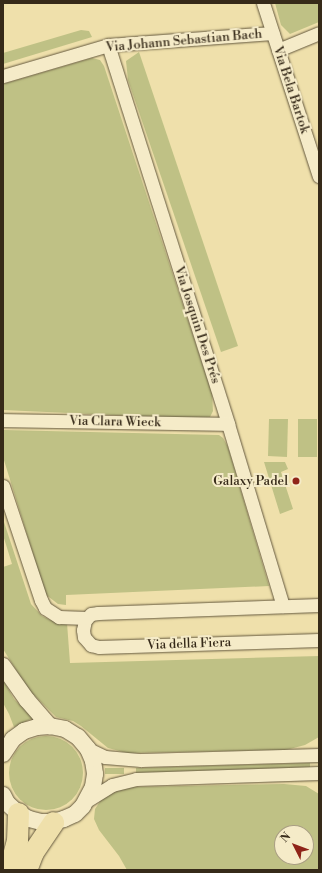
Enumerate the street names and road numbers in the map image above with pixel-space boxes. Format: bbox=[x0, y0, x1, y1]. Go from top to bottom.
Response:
street label: Via Johann Sebastian Bach bbox=[105, 26, 263, 56]
street label: Via Bela Bartok bbox=[269, 44, 313, 136]
street label: Via Josquin Des Prés bbox=[171, 264, 223, 386]
street label: Via Clara Wieck bbox=[69, 413, 161, 431]
street label: Via della Fiera bbox=[147, 635, 231, 653]

